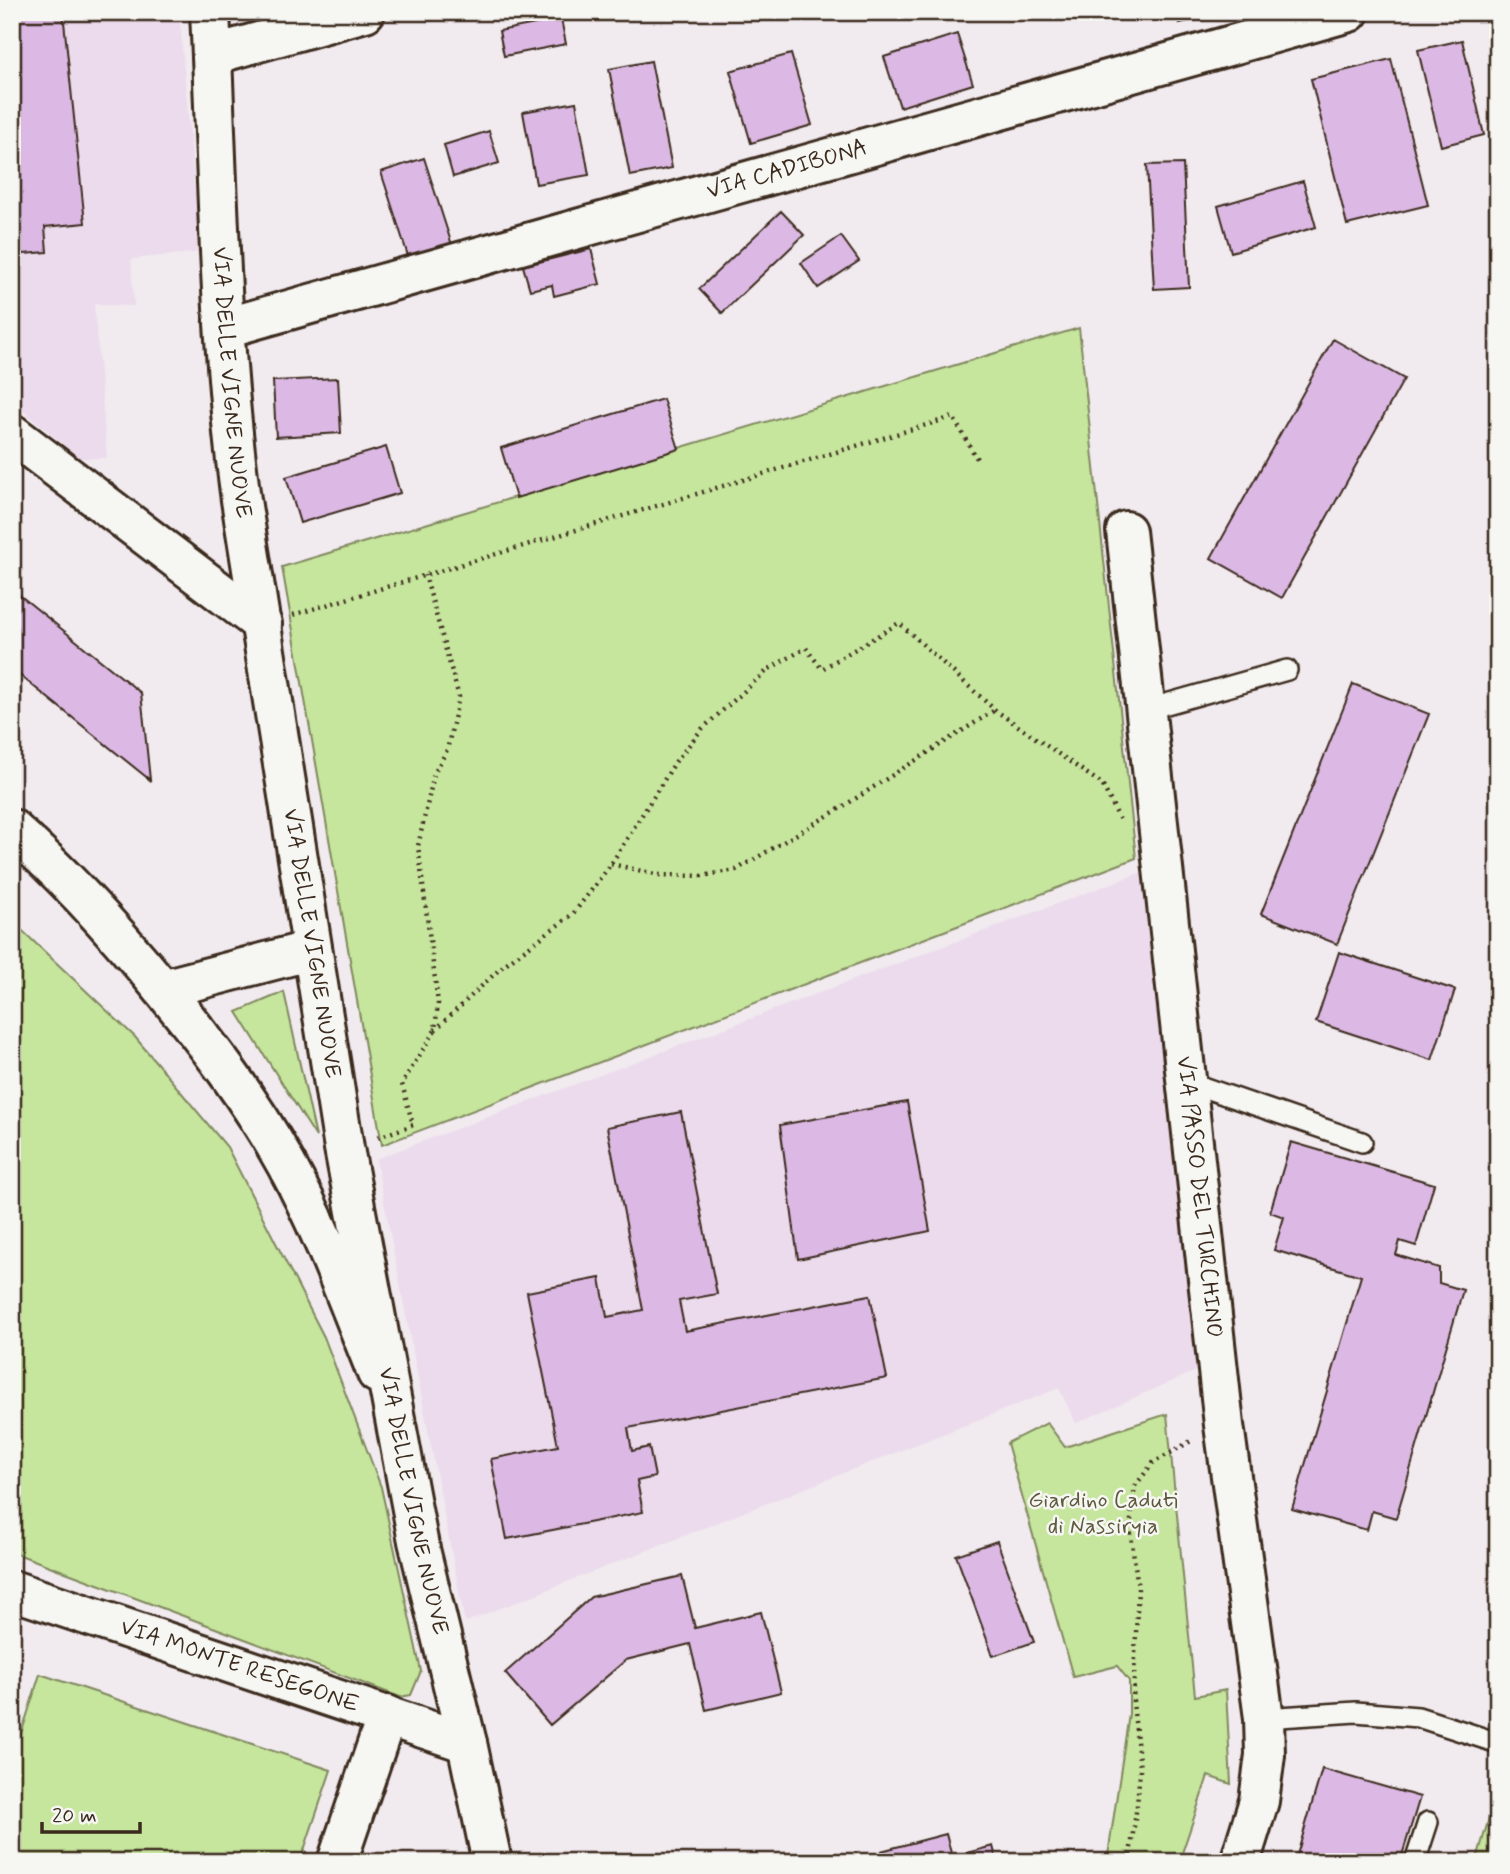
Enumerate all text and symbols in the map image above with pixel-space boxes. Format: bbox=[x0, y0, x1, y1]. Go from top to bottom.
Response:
street label: VIA CADIBONA bbox=[703, 133, 871, 207]
street label: VIA DELLE VIGNE NUOVE bbox=[205, 246, 259, 520]
street label: VIA DELLE VIGNE NUOVE bbox=[275, 806, 348, 1080]
street label: VIA PASSO DEL TURCHINO bbox=[1169, 1054, 1229, 1340]
street label: VIA DELLE VIGNE NUOVE bbox=[371, 1365, 455, 1638]
park label: Giardino Caduti di Nassiryia bbox=[1028, 1486, 1178, 1542]
street label: VIA MONTE RESEGONE bbox=[116, 1612, 363, 1721]
scale bar bbox=[42, 1790, 140, 1834]
text: 20 m bbox=[52, 1802, 97, 1830]

